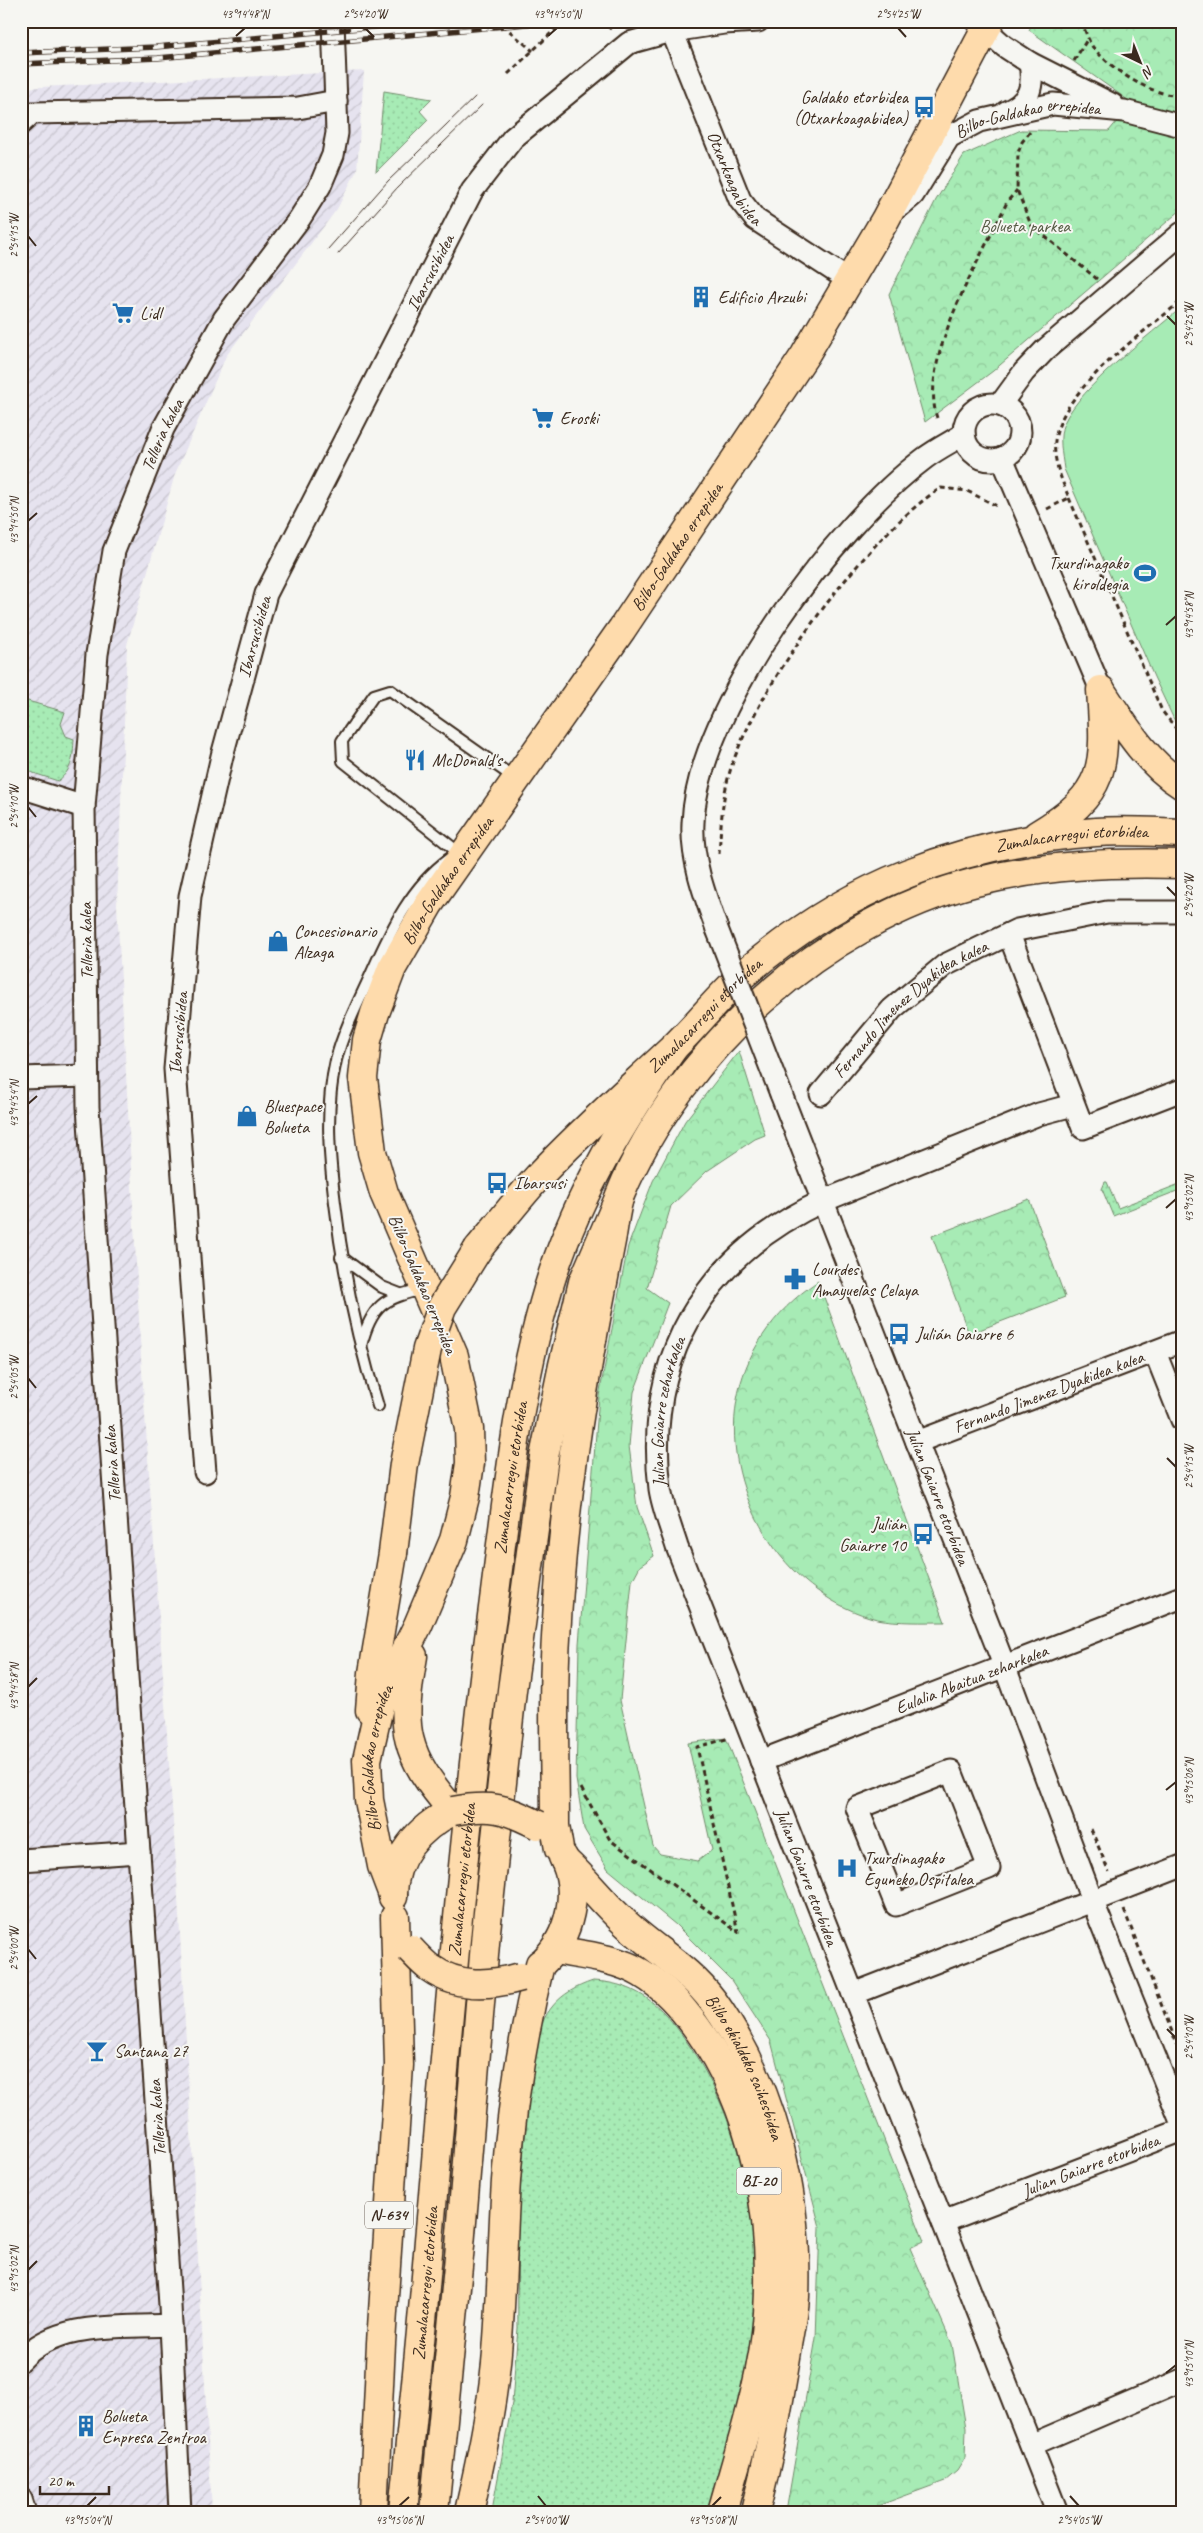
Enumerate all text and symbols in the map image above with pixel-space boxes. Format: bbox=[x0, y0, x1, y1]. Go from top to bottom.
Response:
text: 43°14'48"N bbox=[221, 6, 270, 22]
text: 2°54'20"W bbox=[343, 6, 389, 22]
text: 43°14'50"N bbox=[533, 6, 582, 22]
text: 2°54'25"W bbox=[876, 6, 922, 22]
north arrow bbox=[1116, 38, 1166, 88]
text: N bbox=[1138, 62, 1157, 82]
place label: Galdako etorbidea (Otxarkoagabidea) bbox=[794, 86, 910, 129]
street label: Bilbo-Galdakao errepidea bbox=[951, 93, 1103, 143]
bus stop icon: Galdako etorbidea (Otxarkoagabidea) bbox=[911, 94, 937, 120]
street label: Otxarkoagabidea bbox=[702, 128, 766, 231]
text: 2°54'15"W bbox=[6, 212, 22, 258]
park label: Bolueta parkea bbox=[980, 215, 1071, 237]
street label: Ibarsusibidea bbox=[401, 229, 460, 315]
building icon: Edificio Arzubi bbox=[688, 284, 714, 310]
place label: Edificio Arzubi bbox=[718, 286, 808, 308]
supermarket icon: Lidl bbox=[110, 300, 136, 326]
text: 2°54'25"W bbox=[1181, 301, 1197, 347]
place label: Lidl bbox=[140, 302, 164, 324]
street label: Telleria kalea bbox=[136, 394, 189, 474]
supermarket icon: Eroski bbox=[530, 405, 556, 431]
place label: Eroski bbox=[560, 407, 601, 429]
street label: Bilbo-Galdakao errepidea bbox=[626, 477, 729, 615]
text: 43°14'50"N bbox=[6, 496, 22, 545]
place label: Txurdinagako kiroldegia bbox=[1049, 552, 1130, 595]
sports icon: Txurdinagako kiroldegia bbox=[1132, 560, 1158, 586]
text: 43°14'58"N bbox=[1181, 591, 1197, 640]
street label: Ibarsusibidea bbox=[233, 592, 276, 680]
restaurant icon: McDonald's bbox=[402, 747, 428, 773]
place label: McDonald's bbox=[432, 749, 504, 771]
text: 2°54'10"W bbox=[6, 783, 22, 829]
street label: Bilbo-Galdakao errepidea bbox=[397, 811, 499, 949]
street label: Zumalacarregui etorbidea bbox=[993, 820, 1150, 857]
text: 2°54'20"W bbox=[1181, 872, 1197, 918]
street label: Telleria kalea bbox=[74, 901, 98, 980]
place label: Concesionario Alzaga bbox=[294, 920, 378, 963]
shop icon: Concesionario Alzaga bbox=[265, 928, 291, 954]
street label: Fernando Jimenez Dyakidea kalea bbox=[828, 934, 992, 1082]
street label: Zumalacarregui etorbidea bbox=[643, 952, 767, 1077]
street label: Ibarsusibidea bbox=[164, 989, 193, 1076]
text: 43°14'54"N bbox=[6, 1079, 22, 1128]
place label: Bluespace Bolueta bbox=[264, 1095, 323, 1138]
shop icon: Bluespace Bolueta bbox=[234, 1103, 260, 1129]
bus stop icon: Ibarsusi bbox=[484, 1170, 510, 1196]
place label: Ibarsusi bbox=[514, 1172, 568, 1194]
text: 43°15'02"N bbox=[1181, 1174, 1197, 1223]
street label: Bilbo-Galdakao errepidea bbox=[384, 1211, 463, 1359]
place label: Lourdes Amayuelas Celaya bbox=[812, 1258, 919, 1301]
pharmacy icon: Lourdes Amayuelas Celaya bbox=[782, 1266, 808, 1292]
bus stop icon: Julián Gaiarre 6 bbox=[886, 1321, 912, 1347]
place label: Julián Gaiarre 6 bbox=[915, 1323, 1014, 1345]
street label: Julian Gaiarre zeharkalea bbox=[646, 1331, 691, 1489]
street label: Fernando Jimenez Dyakidea kalea bbox=[951, 1345, 1148, 1438]
text: 2°54'05"W bbox=[6, 1354, 22, 1400]
street label: Zumalacarregui etorbidea bbox=[489, 1398, 533, 1555]
street label: Telleria kalea bbox=[98, 1424, 126, 1503]
street label: Julian Gaiarre etorbidea bbox=[901, 1424, 975, 1569]
text: 2°54'15"W bbox=[1181, 1443, 1197, 1489]
place label: Julián Gaiarre 10 bbox=[839, 1513, 908, 1556]
bus stop icon: Julián Gaiarre 10 bbox=[910, 1521, 936, 1547]
street label: Eulalia Abaitua zeharkalea bbox=[892, 1639, 1052, 1719]
text: 43°14'58"N bbox=[6, 1662, 22, 1711]
street label: Bilbo-Galdakao errepidea bbox=[356, 1679, 399, 1834]
text: 43°15'06"N bbox=[1181, 1757, 1197, 1806]
street label: Zumalacarregui etorbidea bbox=[443, 1801, 481, 1957]
street label: Julian Gaiarre etorbidea bbox=[770, 1804, 844, 1950]
place label: Txurdinagako Eguneko Ospitalea bbox=[864, 1847, 974, 1890]
hospital icon: Txurdinagako Eguneko Ospitalea bbox=[834, 1855, 860, 1881]
text: 2°54'00"W bbox=[6, 1925, 22, 1971]
street label: Bilbo ekialdeko saihesbidea bbox=[701, 1990, 789, 2144]
text: 2°54'10"W bbox=[1181, 2014, 1197, 2060]
bar icon: Santana 27 bbox=[84, 2038, 110, 2064]
place label: Santana 27 bbox=[114, 2040, 189, 2062]
street label: Telleria kalea bbox=[143, 2078, 171, 2157]
street label: Julian Gaiarre etorbidea bbox=[1018, 2128, 1164, 2202]
road number: BI-20 bbox=[736, 2168, 782, 2194]
road number: N-634 bbox=[365, 2202, 413, 2228]
street label: Zumalacarregui etorbidea bbox=[407, 2204, 443, 2361]
text: 43°15'02"N bbox=[6, 2245, 22, 2294]
text: 43°15'10"N bbox=[1181, 2340, 1197, 2389]
place label: Bolueta Enpresa Zentroa bbox=[102, 2405, 208, 2448]
building icon: Bolueta Enpresa Zentroa bbox=[73, 2413, 99, 2439]
scale bar bbox=[40, 2463, 109, 2495]
text: 20 m bbox=[48, 2472, 75, 2491]
text: 43°15'04"N bbox=[63, 2512, 112, 2528]
text: 43°15'06"N bbox=[375, 2512, 424, 2528]
text: 2°54'00"W bbox=[524, 2512, 570, 2528]
text: 43°15'08"N bbox=[688, 2512, 737, 2528]
text: 2°54'05"W bbox=[1057, 2512, 1103, 2528]

